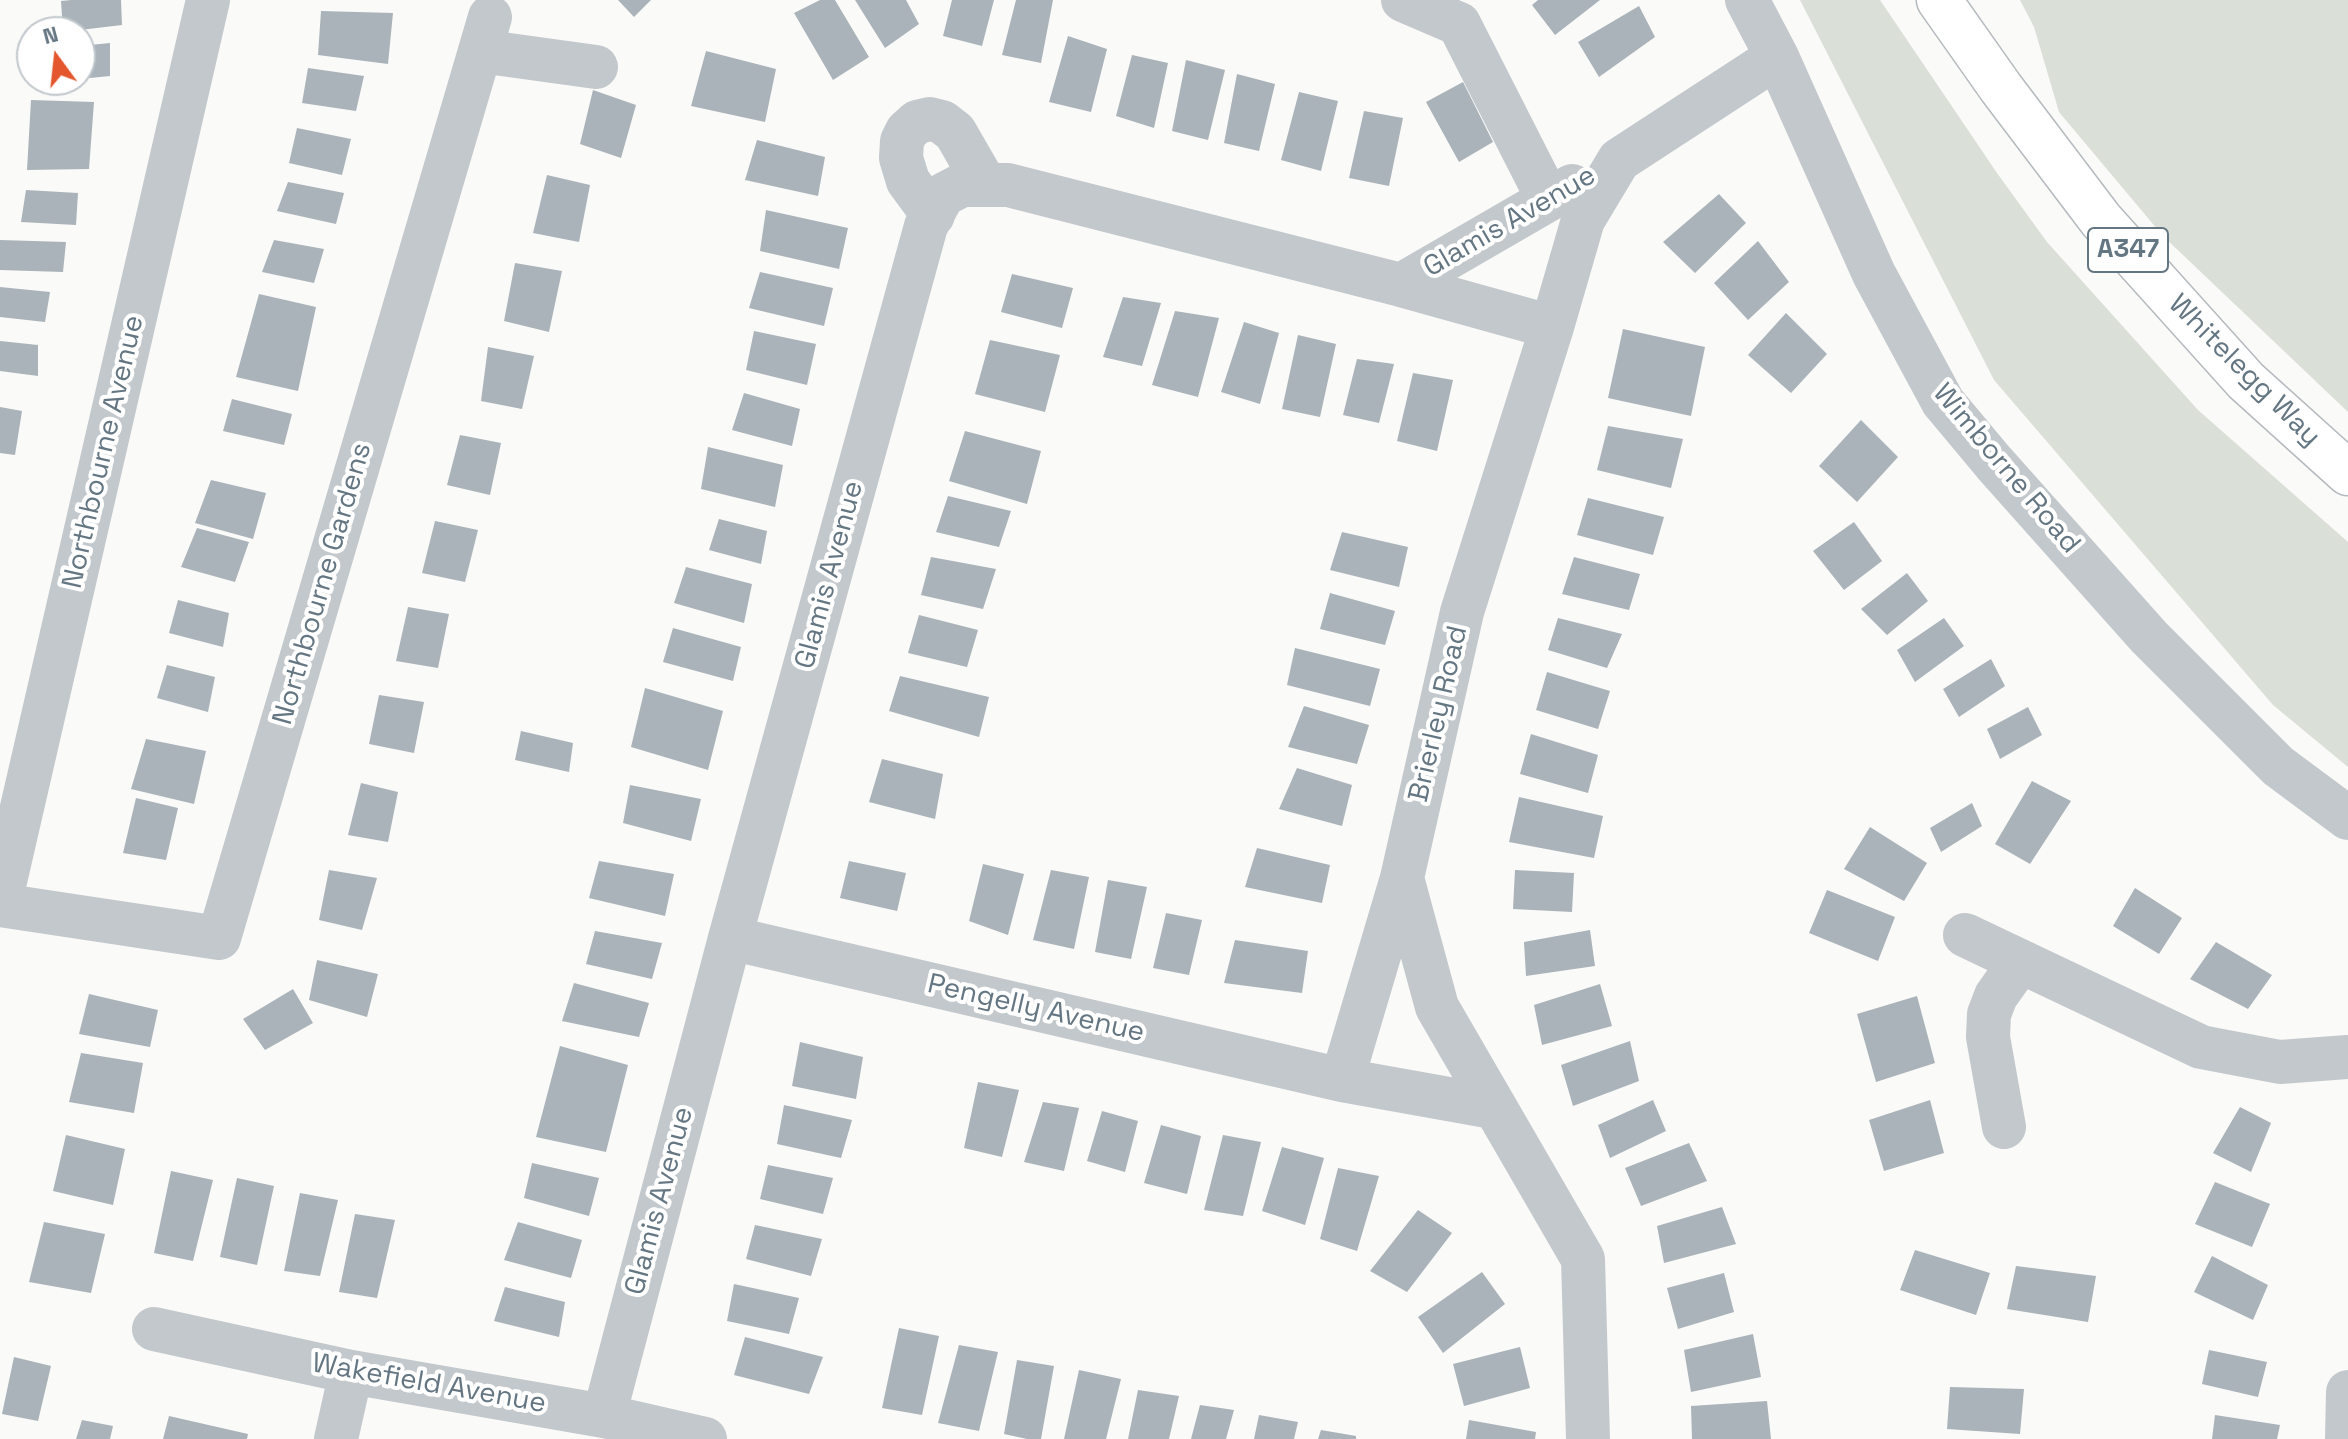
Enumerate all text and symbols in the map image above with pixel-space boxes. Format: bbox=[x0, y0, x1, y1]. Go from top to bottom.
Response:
north arrow bbox=[16, 16, 96, 96]
text: N bbox=[40, 19, 61, 50]
street label: Glamis Avenue bbox=[1418, 159, 1602, 285]
road number: A347 bbox=[2088, 228, 2168, 272]
street label: Whitelegg Way bbox=[2161, 288, 2327, 454]
street label: Northbourne Avenue bbox=[56, 312, 152, 592]
street label: Wimborne Road bbox=[1925, 377, 2087, 561]
street label: Northbourne Gardens bbox=[267, 439, 379, 729]
street label: Glamis Avenue bbox=[789, 477, 871, 673]
street label: Brierley Road bbox=[1402, 623, 1476, 805]
street label: Pengelly Avenue bbox=[924, 968, 1148, 1050]
street label: Glamis Avenue bbox=[619, 1103, 701, 1299]
street label: Wakefield Avenue bbox=[309, 1347, 549, 1421]

